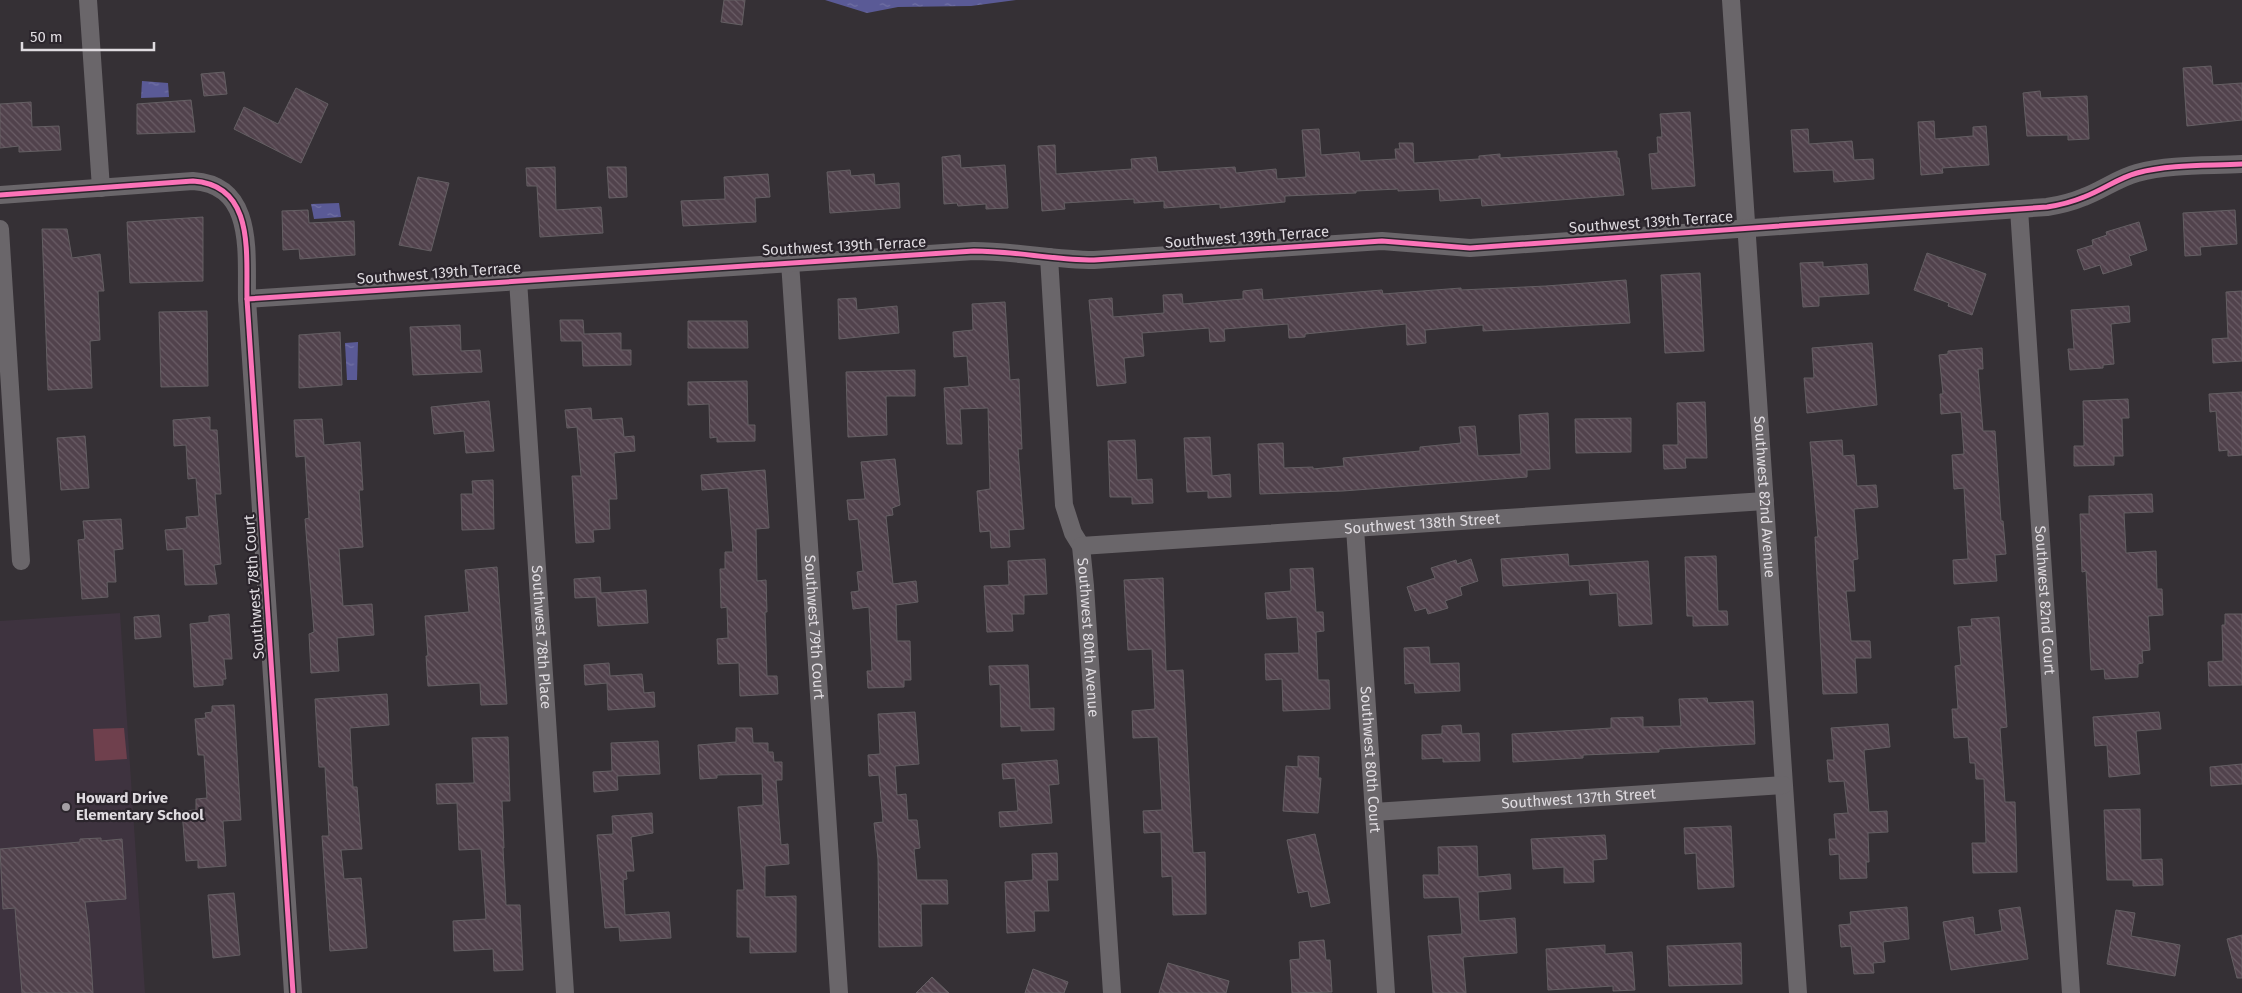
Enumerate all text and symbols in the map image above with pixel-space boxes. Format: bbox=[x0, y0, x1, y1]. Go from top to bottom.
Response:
scale bar bbox=[22, 20, 155, 52]
text: 50 m bbox=[30, 28, 63, 46]
street label: Southwest 139th Terrace bbox=[1568, 207, 1734, 237]
street label: Southwest 139th Terrace bbox=[1164, 222, 1330, 252]
street label: Southwest 139th Terrace bbox=[761, 233, 927, 259]
street label: Southwest 139th Terrace bbox=[356, 258, 522, 288]
street label: Southwest 82nd Avenue bbox=[1750, 415, 1779, 579]
street label: Southwest 138th Street bbox=[1344, 509, 1502, 538]
street label: Southwest 78th Court bbox=[240, 514, 268, 660]
street label: Southwest 82nd Court bbox=[2031, 525, 2059, 676]
street label: Southwest 79th Court bbox=[801, 554, 828, 700]
street label: Southwest 80th Avenue bbox=[1073, 557, 1103, 718]
street label: Southwest 78th Place bbox=[528, 565, 555, 710]
street label: Southwest 80th Court bbox=[1357, 686, 1384, 834]
street label: Southwest 137th Street bbox=[1501, 784, 1657, 813]
place label: Howard Drive Elementary School bbox=[76, 789, 204, 824]
marker: Howard Drive Elementary School bbox=[60, 801, 72, 813]

